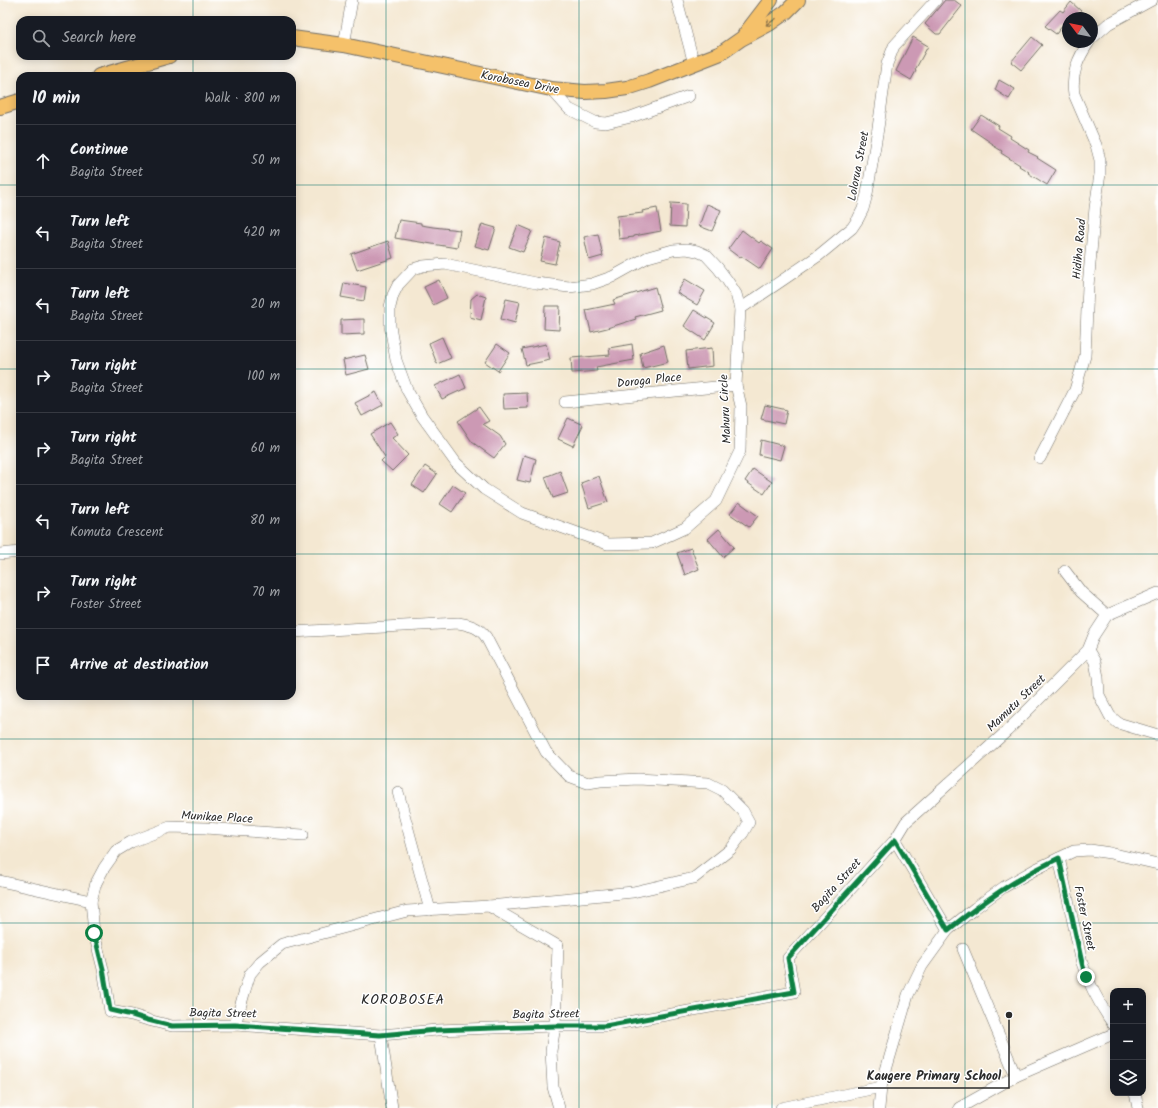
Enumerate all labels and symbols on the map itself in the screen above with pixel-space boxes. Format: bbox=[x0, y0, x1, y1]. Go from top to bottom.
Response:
north arrow bbox=[1062, 12, 1098, 48]
one-way arrow bbox=[766, 18, 777, 26]
street label: Korobosea Drive bbox=[479, 66, 561, 100]
street label: Lolorua Street bbox=[842, 129, 875, 203]
street label: Hidiha Road bbox=[1067, 217, 1092, 280]
street label: Doroga Place bbox=[616, 368, 683, 393]
street label: Mahuru Circle bbox=[714, 373, 737, 444]
street label: Mamutu Street bbox=[982, 670, 1051, 737]
street label: Munikae Place bbox=[181, 806, 254, 829]
street label: Bagita Street bbox=[807, 854, 866, 917]
street label: Foster Street bbox=[1068, 884, 1101, 953]
route start bbox=[85, 924, 103, 942]
route end bbox=[1077, 968, 1095, 986]
district label: KOROBOSEA bbox=[361, 989, 445, 1011]
street label: Bagita Street bbox=[189, 1003, 257, 1024]
street label: Bagita Street bbox=[512, 1004, 580, 1025]
callout: Kaugere Primary School bbox=[858, 1063, 1009, 1088]
text: Kaugere Primary School bbox=[867, 1066, 1002, 1087]

